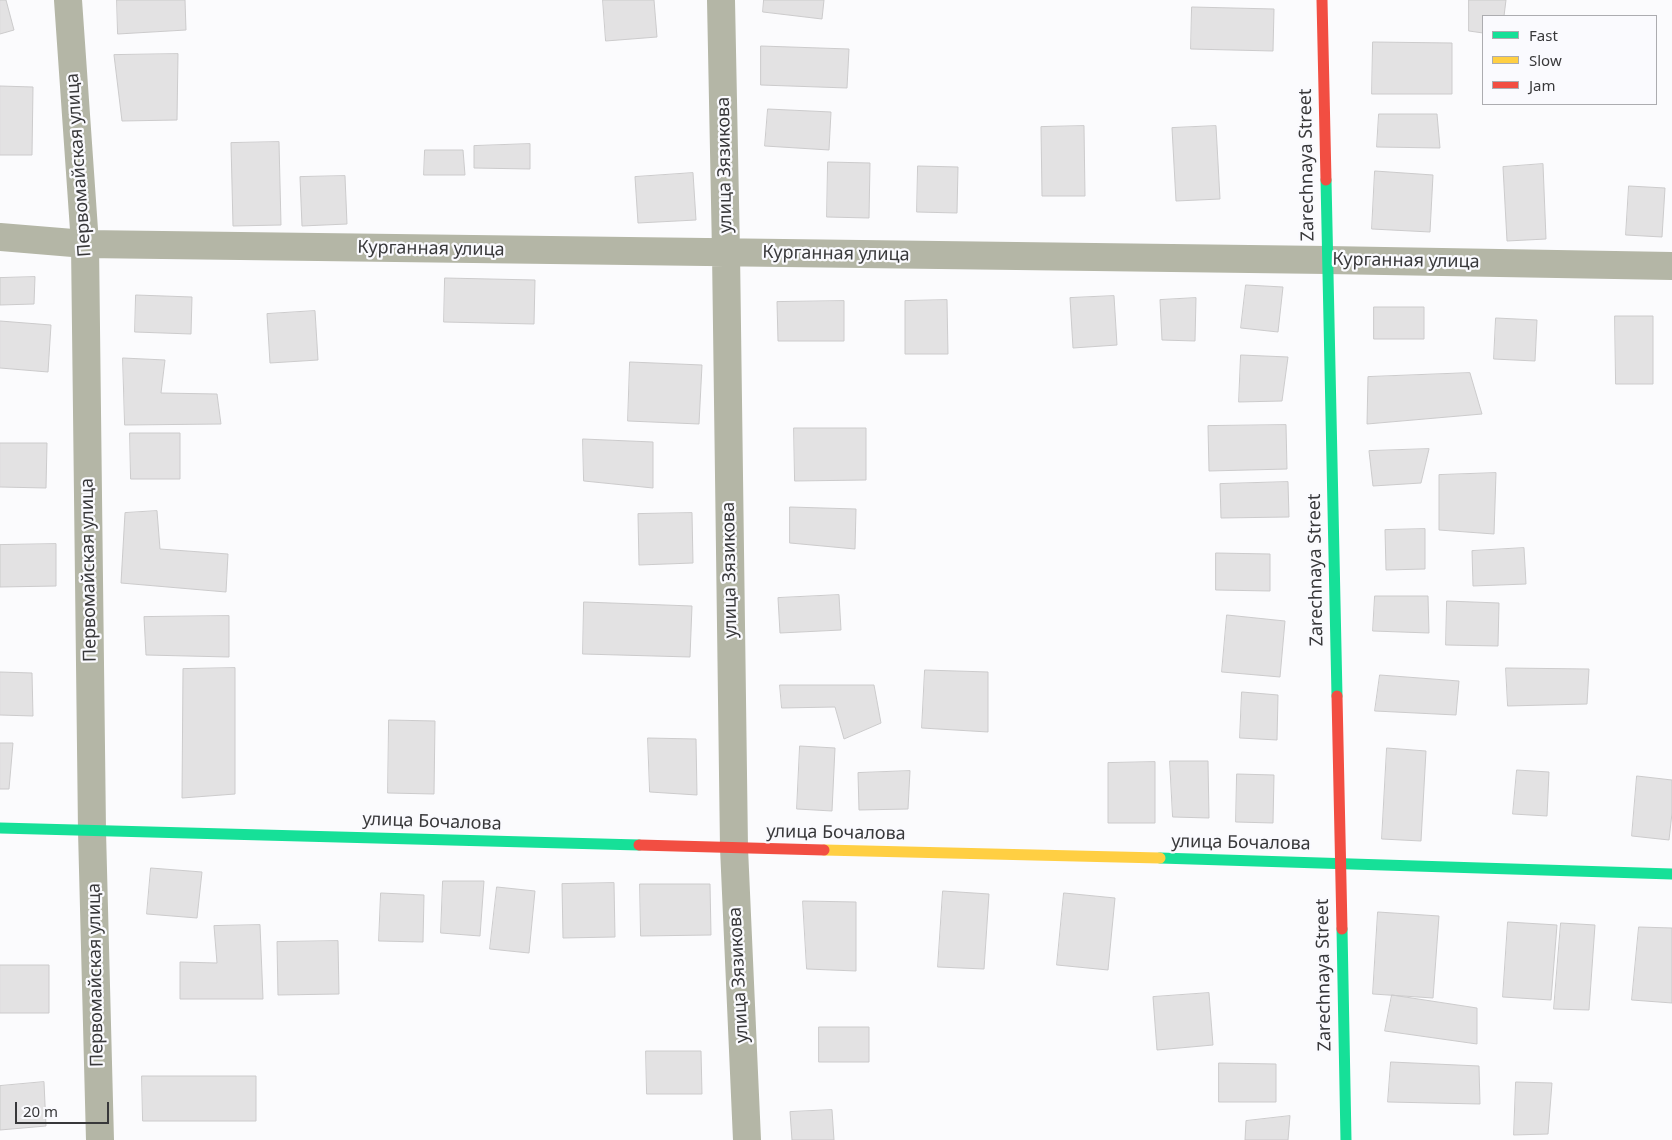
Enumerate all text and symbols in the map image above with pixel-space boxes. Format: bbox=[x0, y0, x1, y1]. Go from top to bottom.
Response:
legend bbox=[1482, 15, 1657, 105]
text: Fast bbox=[1529, 25, 1558, 45]
text: Slow bbox=[1529, 50, 1562, 70]
street label: Первомайская улица bbox=[62, 72, 96, 258]
text: Jam bbox=[1529, 75, 1556, 95]
street label: Zarechnaya Street bbox=[1295, 88, 1319, 242]
street label: улица Зязикова bbox=[713, 97, 737, 233]
street label: Курганная улица bbox=[357, 237, 505, 261]
street label: Курганная улица bbox=[762, 242, 910, 266]
street label: Курганная улица bbox=[1332, 249, 1480, 273]
street label: Первомайская улица bbox=[77, 478, 101, 662]
street label: Zarechnaya Street bbox=[1304, 493, 1328, 647]
street label: улица Зязикова bbox=[718, 502, 742, 638]
street label: улица Бочалова bbox=[362, 809, 502, 835]
street label: улица Бочалова bbox=[766, 821, 906, 845]
street label: улица Бочалова bbox=[1171, 831, 1311, 855]
street label: Первомайская улица bbox=[84, 883, 108, 1067]
street label: Zarechnaya Street bbox=[1312, 898, 1336, 1052]
street label: улица Зязикова bbox=[725, 906, 753, 1044]
scale bar bbox=[18, 1092, 111, 1124]
text: 20 m bbox=[23, 1101, 58, 1121]

